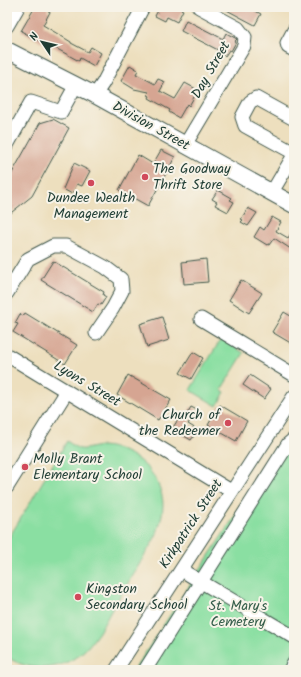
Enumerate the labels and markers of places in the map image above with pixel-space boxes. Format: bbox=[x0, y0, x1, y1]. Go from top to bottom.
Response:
place label: The Goodway Thrift Store bbox=[153, 158, 231, 196]
marker: The Goodway Thrift Store bbox=[140, 172, 150, 182]
marker: Dundee Wealth Management bbox=[86, 178, 96, 188]
place label: Dundee Wealth Management bbox=[47, 187, 135, 225]
place label: Church of the Redeemer bbox=[139, 404, 222, 442]
marker: Church of the Redeemer bbox=[223, 418, 233, 428]
place label: Molly Brant Elementary School bbox=[33, 448, 142, 486]
marker: Molly Brant Elementary School bbox=[20, 462, 30, 472]
place label: Kingston Secondary School bbox=[86, 578, 188, 616]
marker: Kingston Secondary School bbox=[73, 592, 83, 602]

